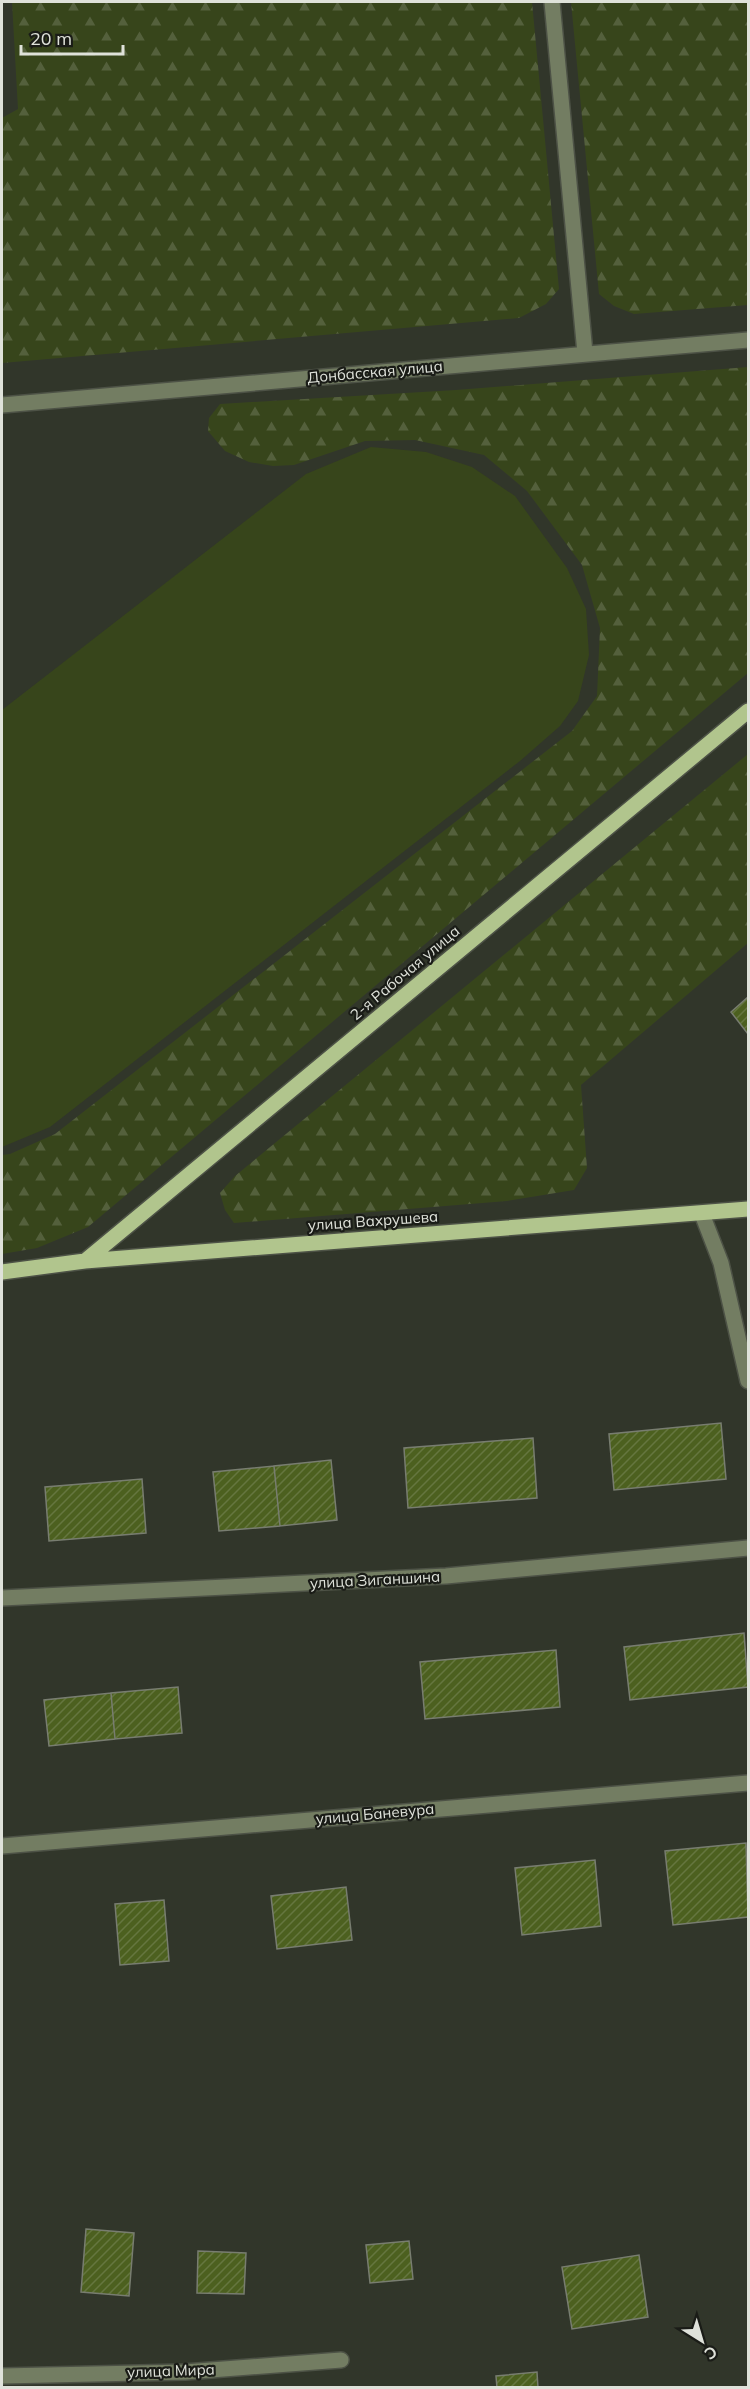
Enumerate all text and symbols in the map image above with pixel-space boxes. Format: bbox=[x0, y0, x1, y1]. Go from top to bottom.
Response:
scale bar bbox=[21, 18, 123, 56]
text: 20 m bbox=[30, 27, 72, 50]
street label: Донбасская улица bbox=[306, 356, 443, 387]
street label: 2-я Рабочая улица bbox=[346, 921, 463, 1024]
street label: улица Вахрушева bbox=[307, 1206, 439, 1235]
street label: улица Зиганшина bbox=[309, 1567, 441, 1592]
street label: улица Баневура bbox=[315, 1799, 435, 1828]
north arrow bbox=[672, 2311, 732, 2371]
text: С bbox=[701, 2342, 721, 2364]
street label: улица Мира bbox=[127, 2359, 215, 2382]

